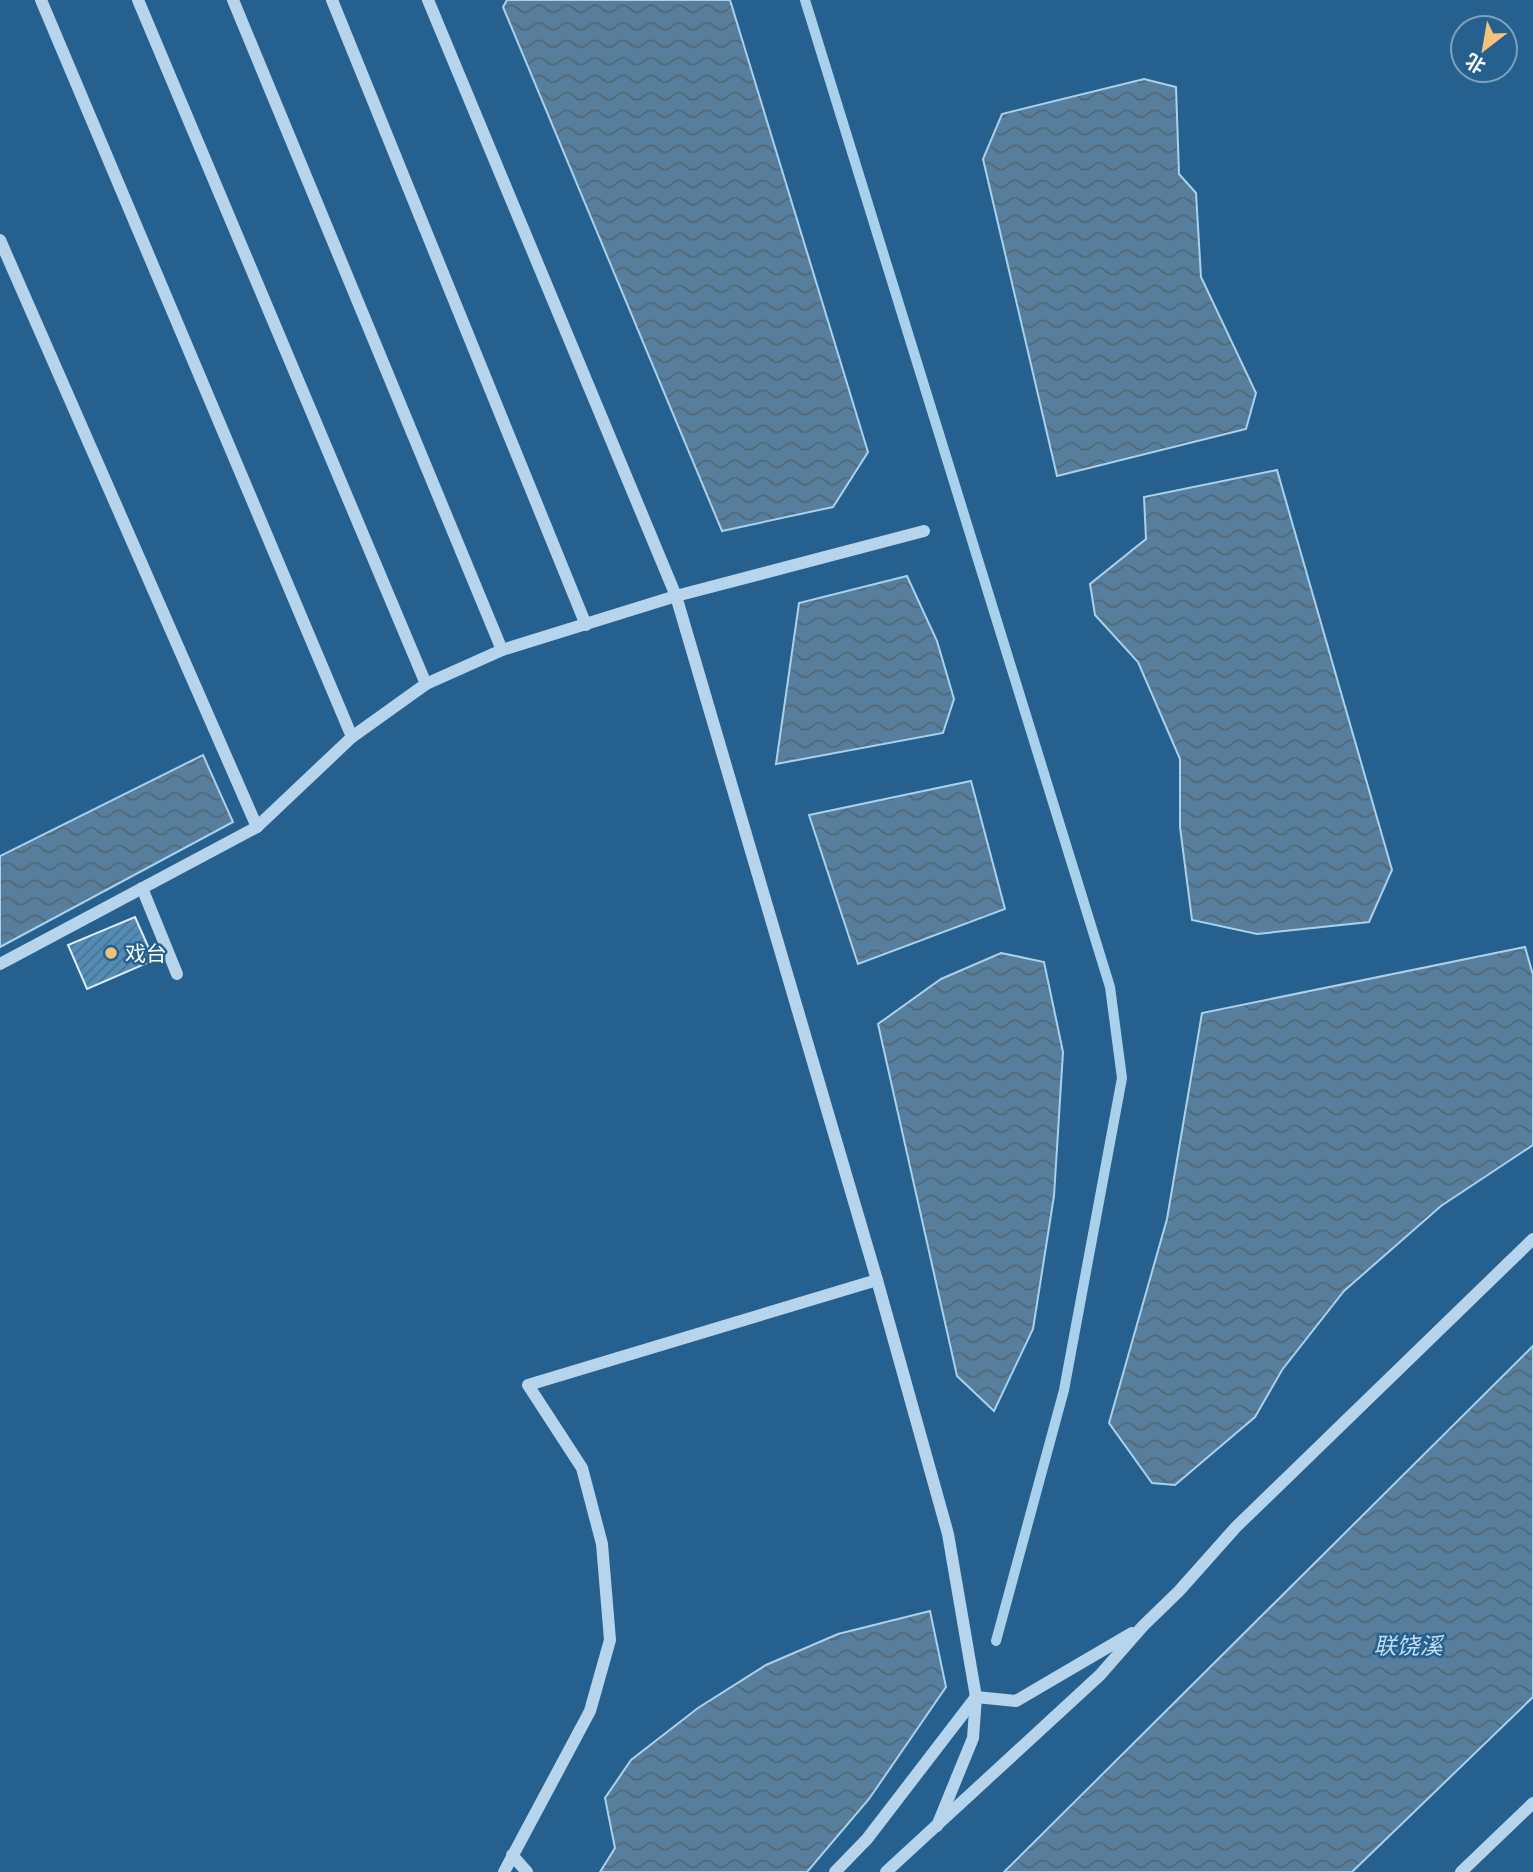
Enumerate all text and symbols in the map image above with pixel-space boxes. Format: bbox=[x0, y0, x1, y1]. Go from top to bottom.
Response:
north arrow bbox=[1449, 14, 1519, 84]
text: 北 bbox=[1461, 48, 1490, 79]
place label: 戏台 bbox=[125, 940, 167, 967]
marker: 戏台 bbox=[103, 945, 119, 961]
water label: 联饶溪 bbox=[1374, 1631, 1446, 1660]

